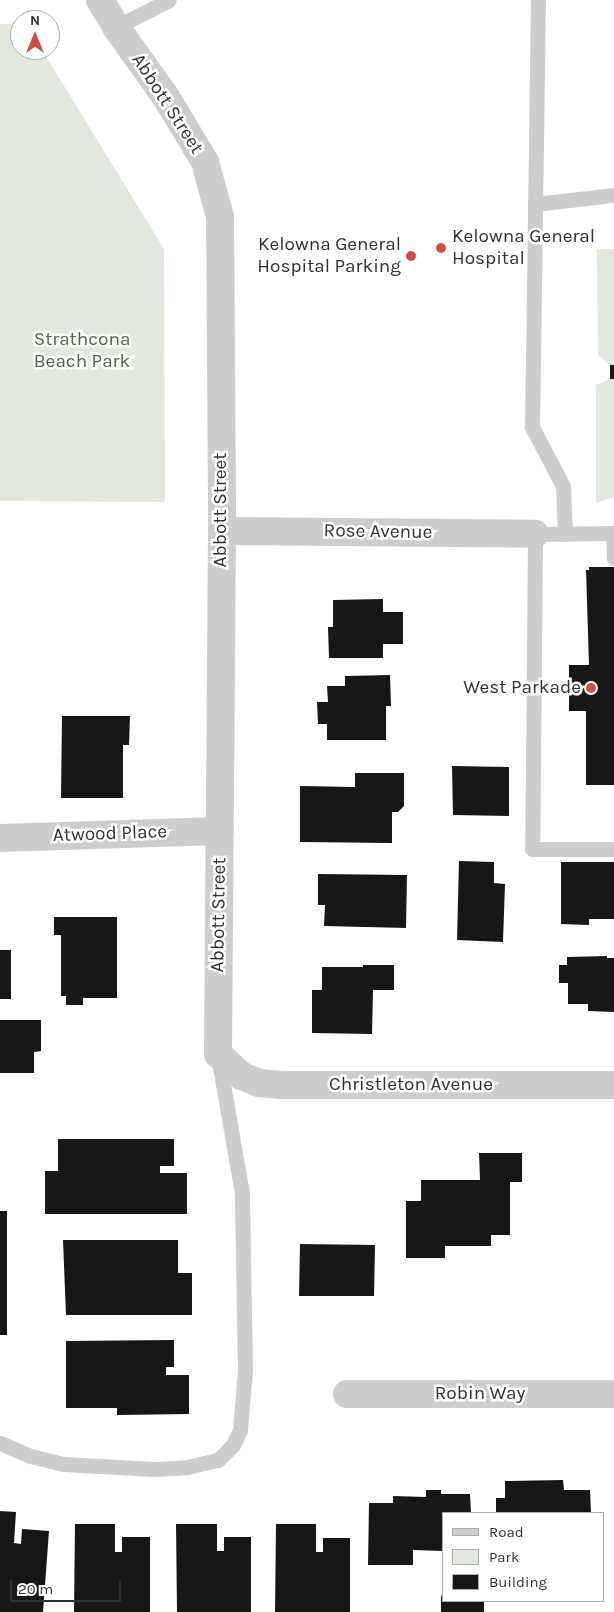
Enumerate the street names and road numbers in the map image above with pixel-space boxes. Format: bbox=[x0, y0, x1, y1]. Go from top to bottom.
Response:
street label: Abbott Street bbox=[126, 50, 208, 158]
street label: Abbott Street bbox=[210, 453, 232, 567]
street label: Rose Avenue bbox=[323, 520, 433, 544]
street label: Atwood Place bbox=[53, 821, 167, 847]
street label: Abbott Street bbox=[207, 857, 231, 973]
street label: Christleton Avenue bbox=[329, 1074, 493, 1096]
street label: Robin Way bbox=[435, 1383, 525, 1405]

